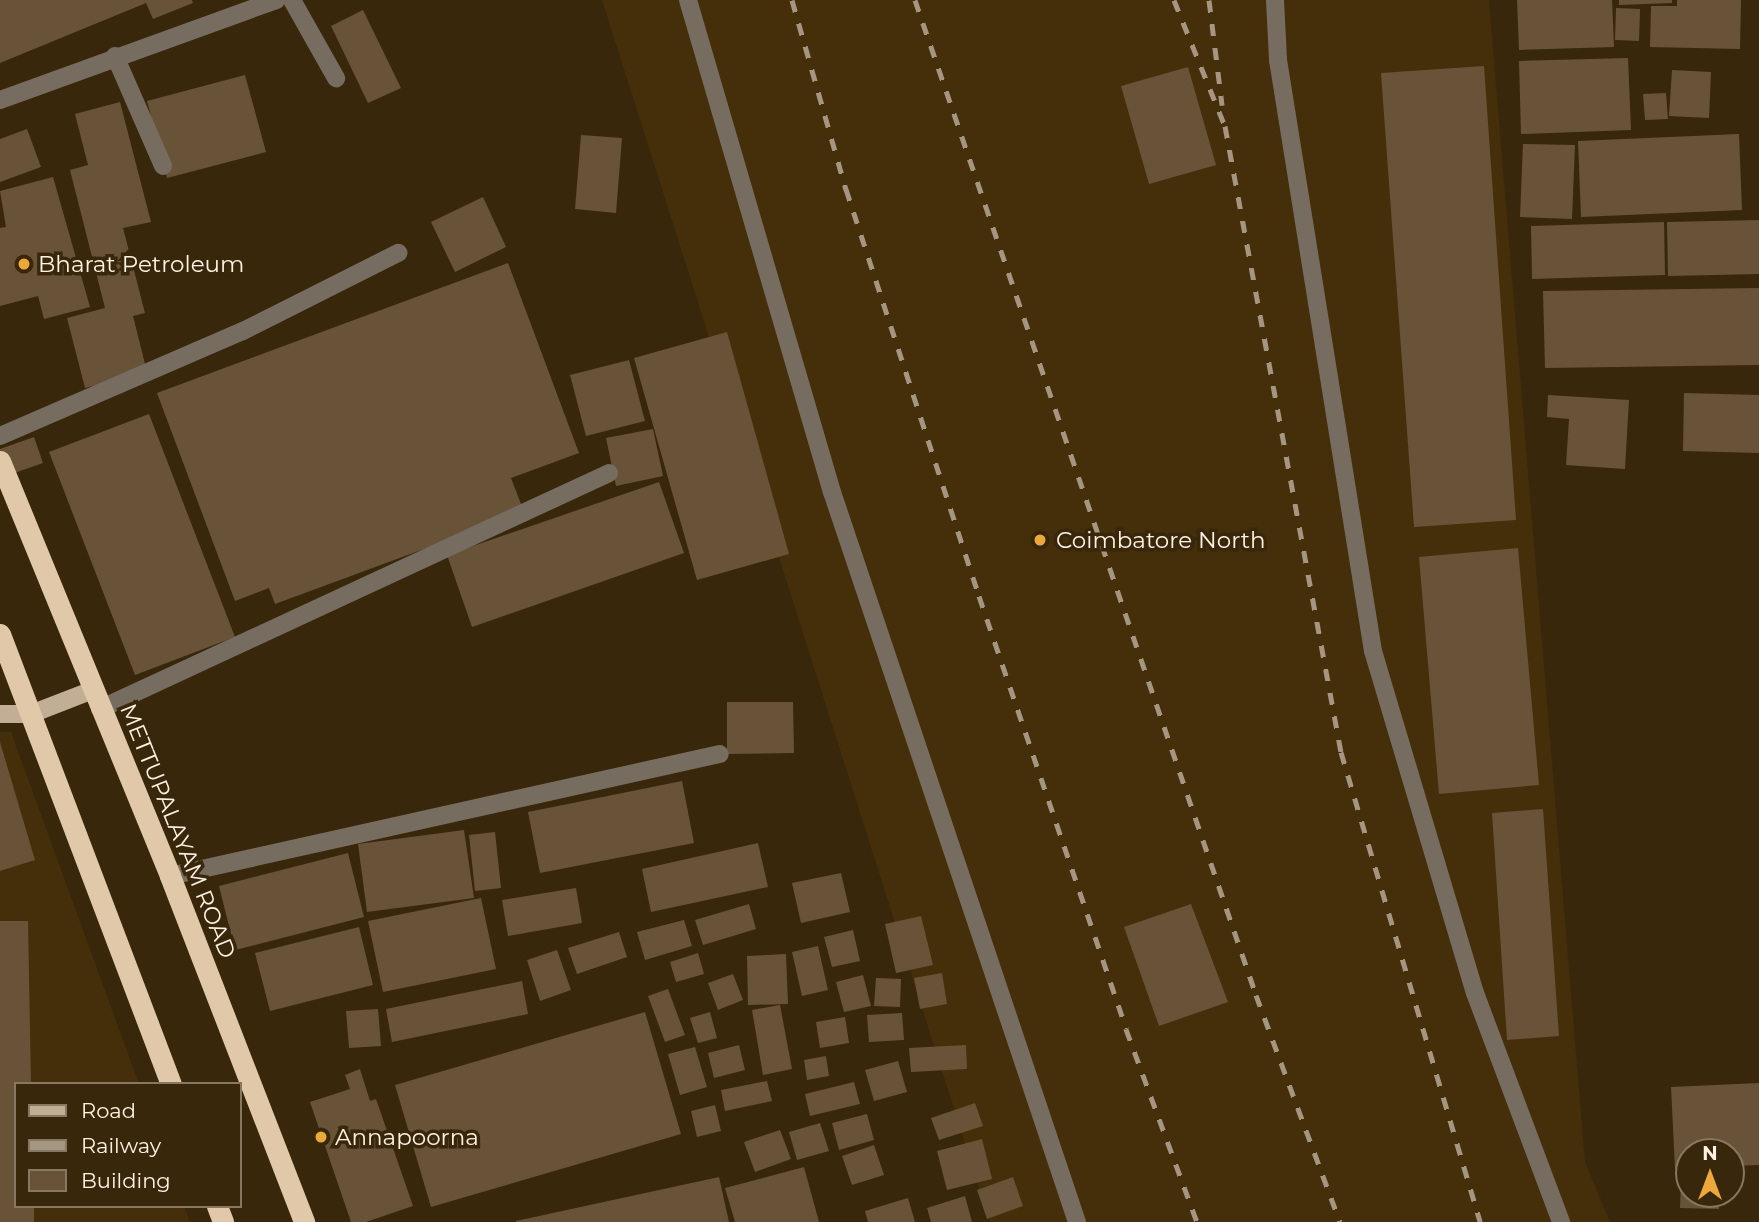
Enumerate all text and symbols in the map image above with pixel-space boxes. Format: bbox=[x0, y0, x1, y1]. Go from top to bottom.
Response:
place label: Bharat Petroleum bbox=[38, 250, 244, 278]
marker: Bharat Petroleum bbox=[16, 256, 32, 272]
place label: Coimbatore North bbox=[1056, 526, 1266, 554]
marker: Coimbatore North bbox=[1030, 530, 1050, 550]
street label: METTUPALAYAM ROAD bbox=[114, 700, 242, 962]
legend bbox=[14, 1082, 242, 1208]
text: Road bbox=[81, 1098, 136, 1123]
place label: Annapoorna bbox=[335, 1123, 479, 1151]
marker: Annapoorna bbox=[313, 1129, 329, 1145]
text: Railway bbox=[81, 1133, 161, 1158]
north arrow bbox=[1675, 1138, 1745, 1208]
text: N bbox=[1702, 1142, 1718, 1165]
text: Building bbox=[81, 1168, 171, 1193]

